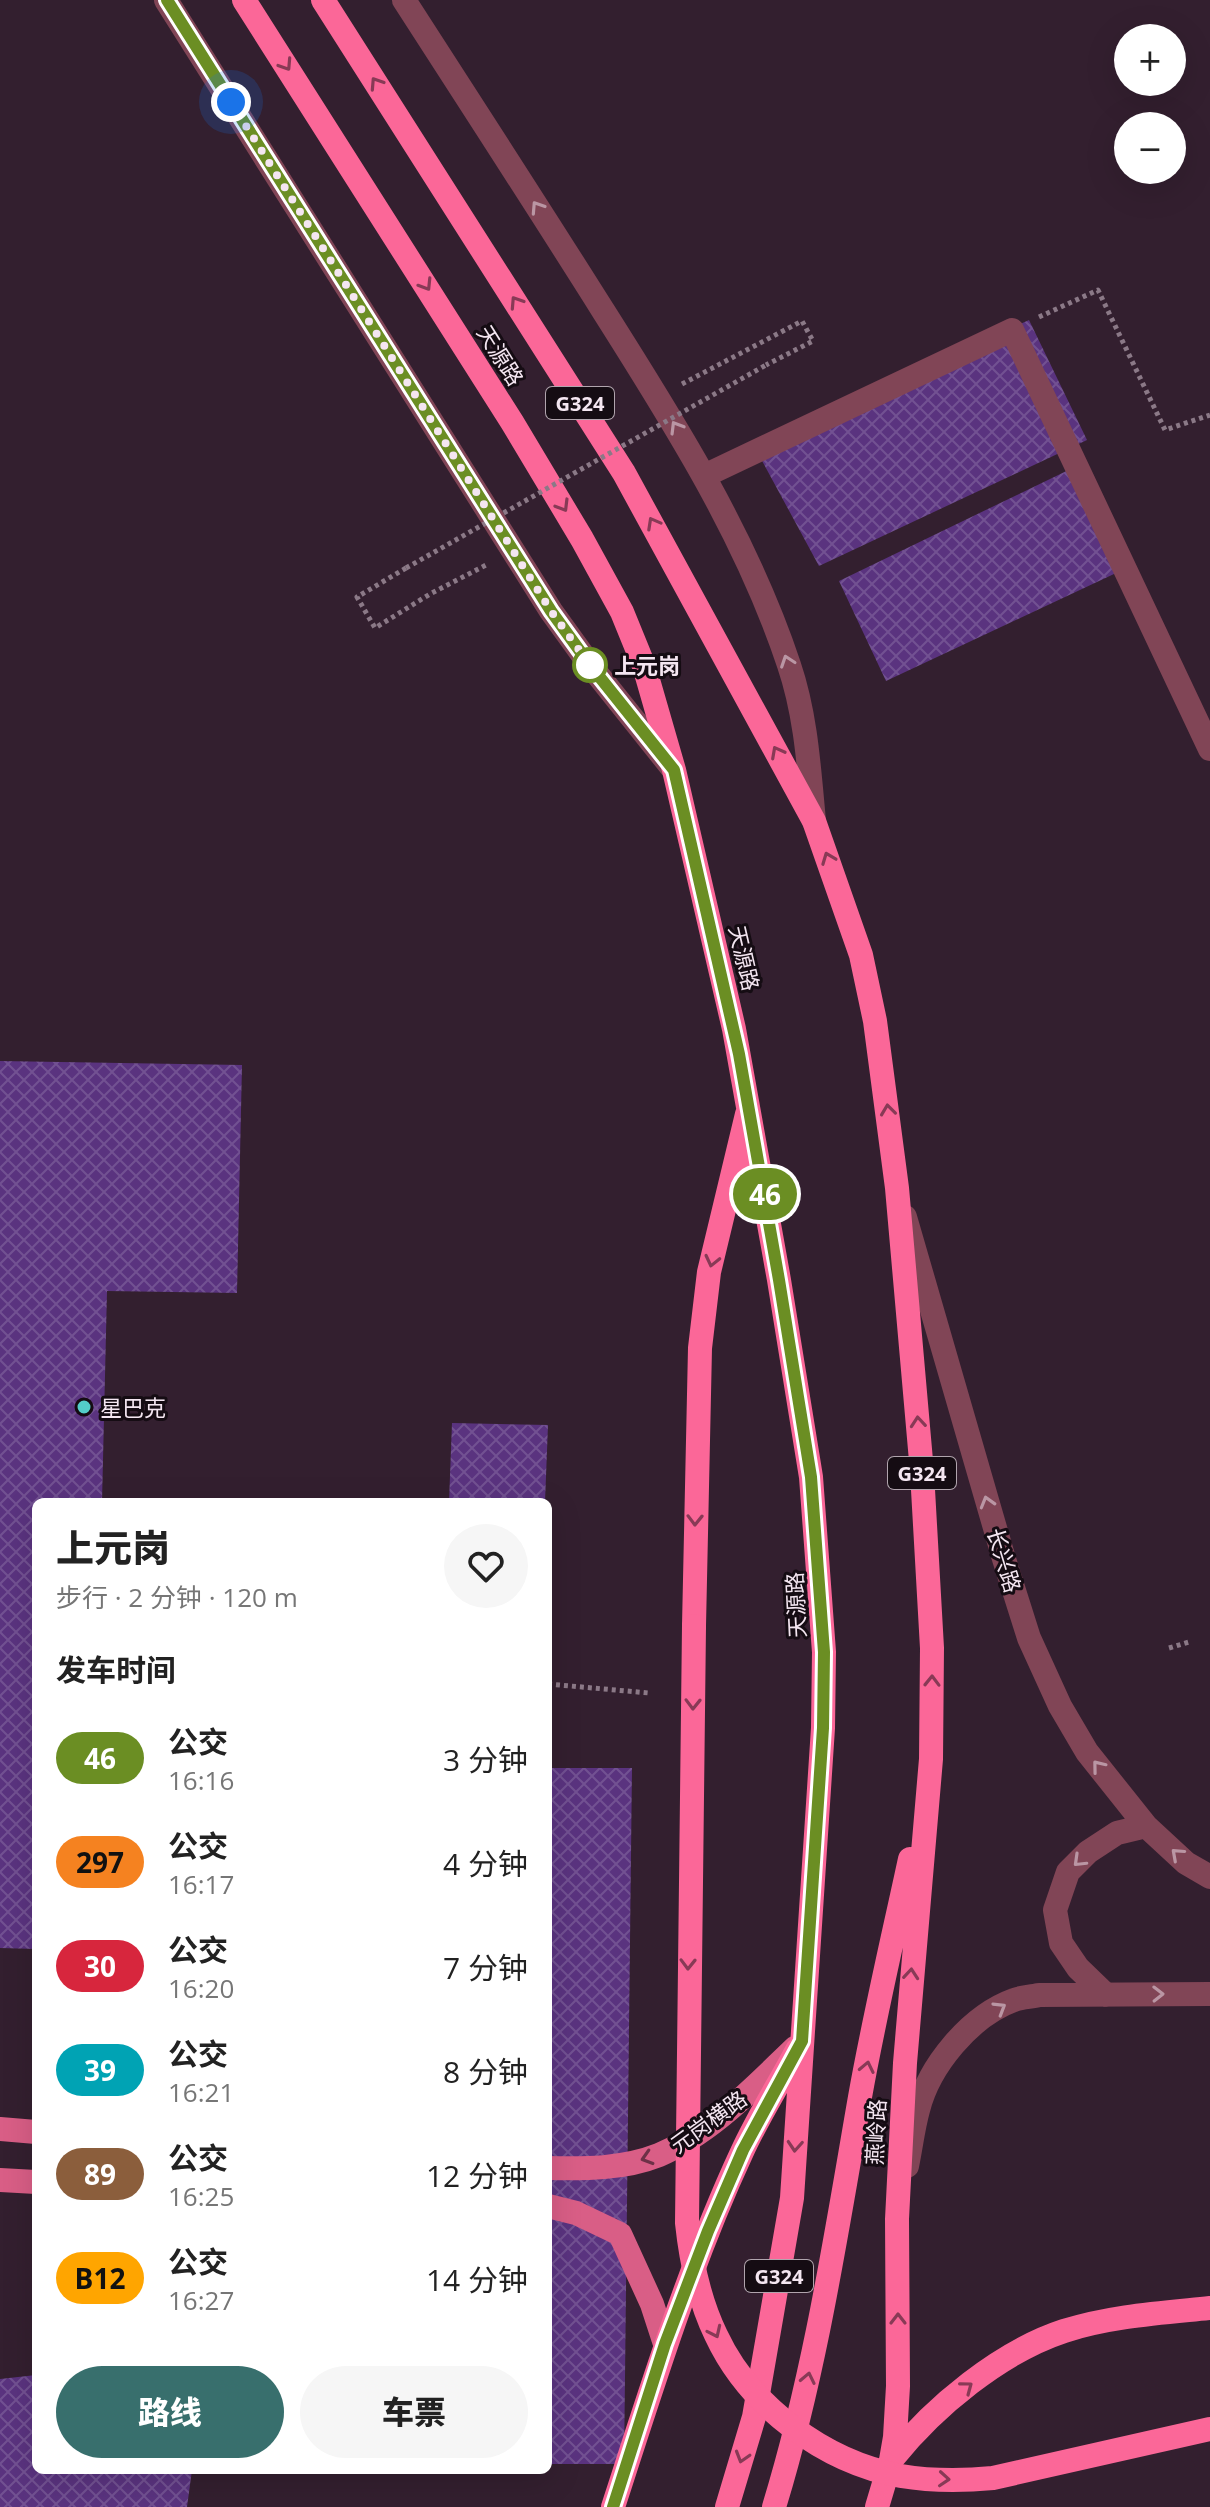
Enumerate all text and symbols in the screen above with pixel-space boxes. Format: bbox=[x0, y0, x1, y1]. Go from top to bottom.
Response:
map controls bbox=[1114, 24, 1186, 184]
button: + bbox=[1114, 24, 1186, 96]
one-way arrow bbox=[277, 57, 292, 71]
one-way arrow bbox=[370, 78, 385, 92]
your location bbox=[211, 82, 251, 122]
button: − bbox=[1114, 112, 1186, 184]
one-way arrow bbox=[532, 201, 547, 216]
one-way arrow bbox=[416, 276, 431, 291]
one-way arrow bbox=[510, 297, 525, 311]
street label: 天源路 bbox=[471, 319, 531, 391]
road number: G324 bbox=[546, 387, 614, 419]
one-way arrow bbox=[670, 421, 686, 436]
one-way arrow bbox=[553, 497, 568, 512]
one-way arrow bbox=[647, 518, 663, 532]
marker: 上元岗 bbox=[573, 648, 607, 682]
place label: 上元岗 bbox=[614, 650, 680, 680]
one-way arrow bbox=[781, 655, 797, 669]
one-way arrow bbox=[771, 746, 787, 760]
one-way arrow bbox=[821, 852, 838, 866]
street label: 天源路 bbox=[723, 922, 767, 994]
one-way arrow bbox=[879, 1103, 896, 1116]
line badge: 46 bbox=[729, 1168, 801, 1220]
text: 46 bbox=[749, 1175, 781, 1213]
one-way arrow bbox=[704, 1254, 721, 1268]
place label: 星巴克 bbox=[100, 1392, 166, 1422]
marker: 星巴克 bbox=[75, 1398, 93, 1416]
one-way arrow bbox=[909, 1415, 926, 1428]
road number: G324 bbox=[888, 1457, 956, 1489]
one-way arrow bbox=[980, 1495, 996, 1509]
one-way arrow bbox=[686, 1514, 704, 1527]
text: 上元岗 bbox=[56, 1521, 170, 1573]
button: heart bbox=[444, 1524, 528, 1608]
street label: 长兴路 bbox=[981, 1524, 1029, 1596]
street label: 天源路 bbox=[778, 1571, 812, 1639]
text: 步行 · 2 分钟 · 120 m bbox=[56, 1579, 298, 1615]
text: 发车时间 bbox=[56, 1649, 176, 1690]
one-way arrow bbox=[923, 1674, 941, 1687]
one-way arrow bbox=[685, 1698, 702, 1711]
text: 公交 bbox=[168, 1721, 228, 1762]
text: 46 bbox=[84, 1739, 116, 1777]
text: 3 分钟 bbox=[443, 1739, 528, 1780]
one-way arrow bbox=[1093, 1760, 1107, 1775]
text: 16:16 bbox=[168, 1762, 234, 1798]
text: 公交 bbox=[168, 1825, 228, 1866]
text: 297 bbox=[76, 1843, 124, 1881]
text: 4 分钟 bbox=[443, 1843, 528, 1884]
one-way arrow bbox=[1171, 1849, 1186, 1864]
one-way arrow bbox=[1074, 1852, 1088, 1866]
text: 16:17 bbox=[168, 1866, 234, 1902]
text: 公交 bbox=[168, 1929, 228, 1970]
text: 30 bbox=[84, 1947, 116, 1985]
text: 7 分钟 bbox=[443, 1947, 528, 1988]
one-way arrow bbox=[680, 1958, 697, 1971]
one-way arrow bbox=[903, 1967, 920, 1980]
text: 16:20 bbox=[168, 1970, 234, 2006]
one-way arrow bbox=[1152, 1985, 1165, 2003]
one-way arrow bbox=[991, 2002, 1006, 2018]
text: 公交 bbox=[168, 2033, 228, 2074]
text: 39 bbox=[84, 2051, 116, 2089]
text: 8 分钟 bbox=[443, 2051, 528, 2092]
one-way arrow bbox=[857, 2060, 874, 2074]
text: 16:21 bbox=[168, 2074, 234, 2110]
street label: 元岗横路 bbox=[664, 2083, 752, 2159]
street label: 燕岭路 bbox=[858, 2098, 892, 2166]
text: 公交 bbox=[168, 2137, 228, 2178]
one-way arrow bbox=[787, 2140, 804, 2153]
one-way arrow bbox=[641, 2149, 655, 2165]
text: 89 bbox=[84, 2155, 116, 2193]
text: 12 分钟 bbox=[426, 2155, 528, 2196]
text: 16:25 bbox=[168, 2178, 234, 2214]
text: 公交 bbox=[168, 2241, 228, 2282]
text: B12 bbox=[75, 2259, 125, 2297]
text: 14 分钟 bbox=[426, 2259, 528, 2300]
road number: G324 bbox=[745, 2260, 813, 2292]
text: 16:27 bbox=[168, 2282, 234, 2318]
one-way arrow bbox=[889, 2312, 907, 2325]
one-way arrow bbox=[705, 2323, 721, 2338]
button: 路线 bbox=[56, 2366, 284, 2458]
button: 车票 bbox=[300, 2366, 528, 2458]
one-way arrow bbox=[799, 2371, 816, 2385]
one-way arrow bbox=[959, 2383, 973, 2397]
one-way arrow bbox=[735, 2450, 751, 2464]
one-way arrow bbox=[938, 2470, 951, 2487]

